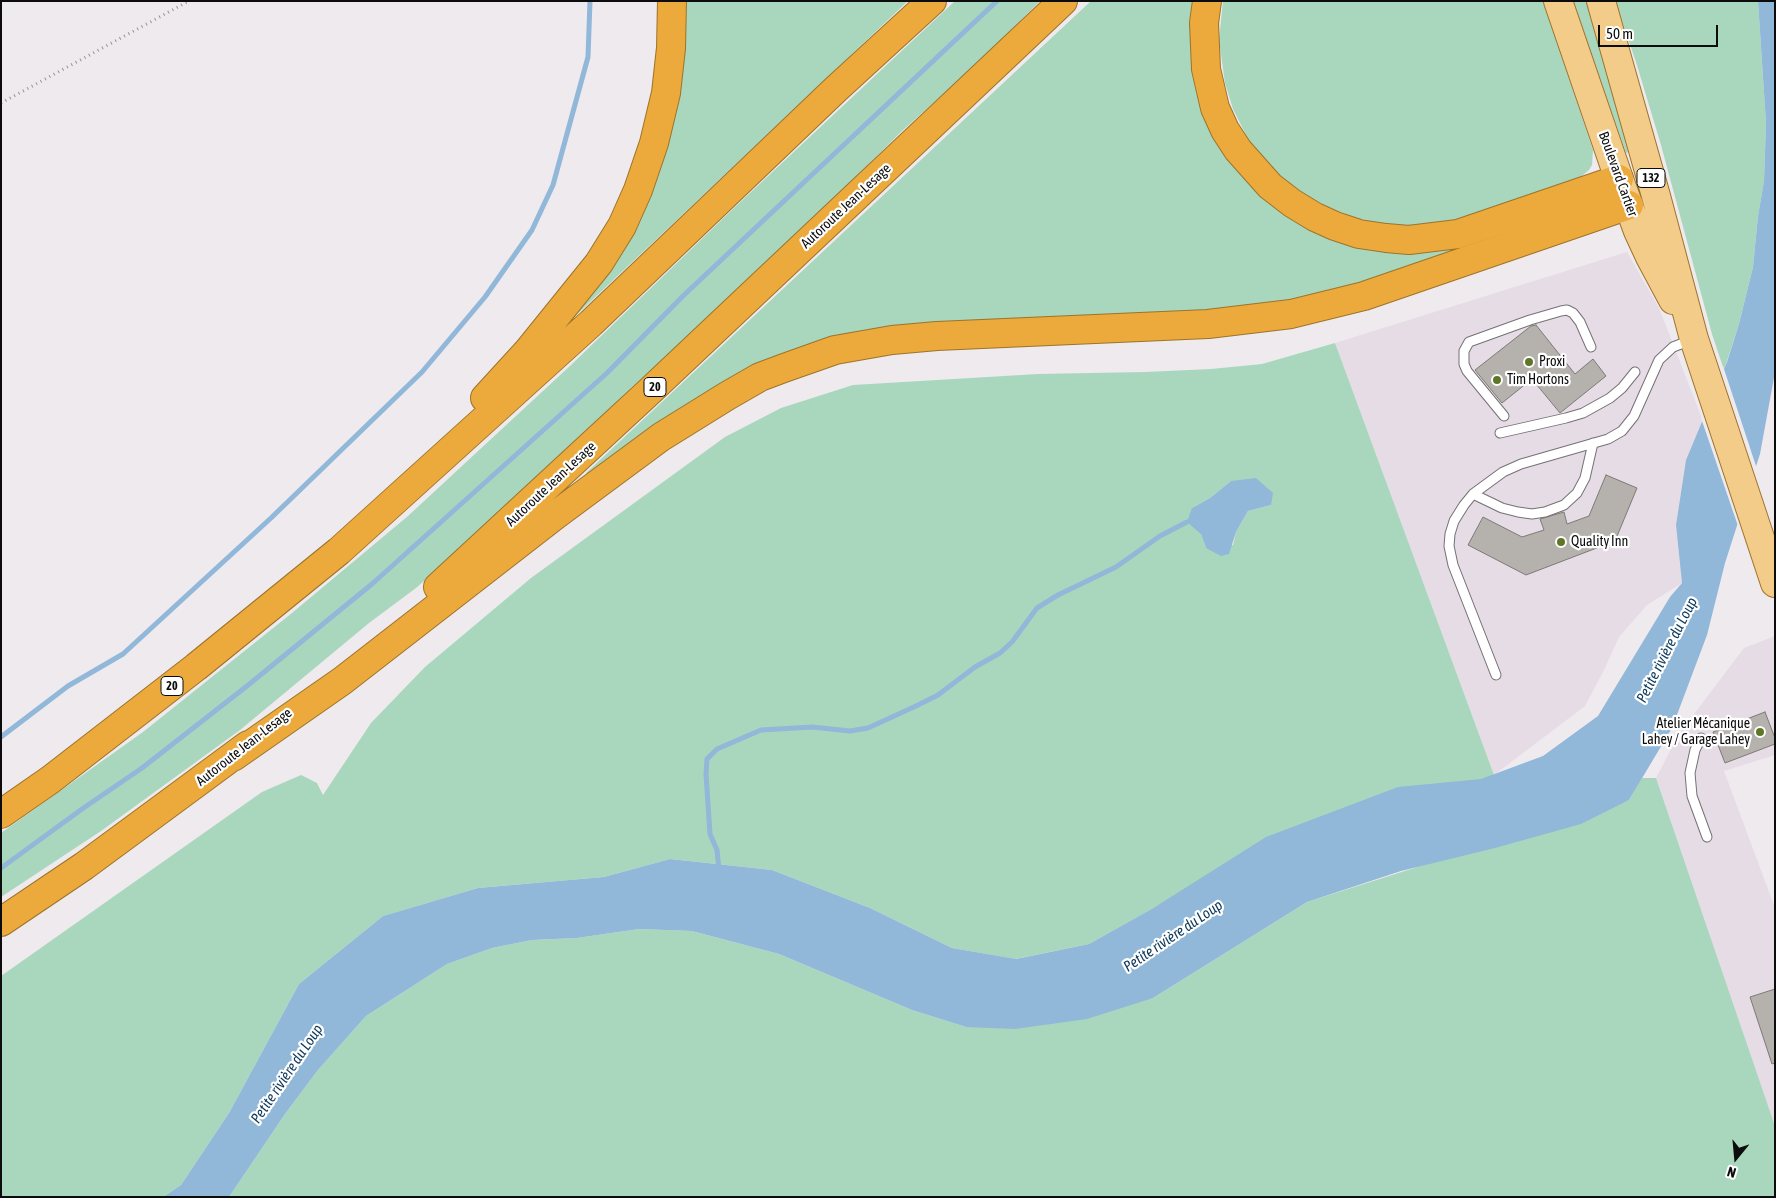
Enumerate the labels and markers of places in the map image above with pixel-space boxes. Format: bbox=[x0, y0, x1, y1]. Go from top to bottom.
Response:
place label: Proxi bbox=[1539, 354, 1565, 370]
marker: Proxi bbox=[1523, 356, 1535, 368]
place label: Tim Hortons bbox=[1507, 372, 1569, 388]
marker: Tim Hortons bbox=[1491, 374, 1503, 386]
place label: Quality Inn bbox=[1571, 534, 1628, 550]
marker: Quality Inn bbox=[1555, 536, 1567, 548]
place label: Atelier Mécanique Lahey / Garage Lahey bbox=[1642, 716, 1750, 749]
marker: Atelier Mécanique Lahey / Garage Lahey bbox=[1754, 726, 1766, 738]

